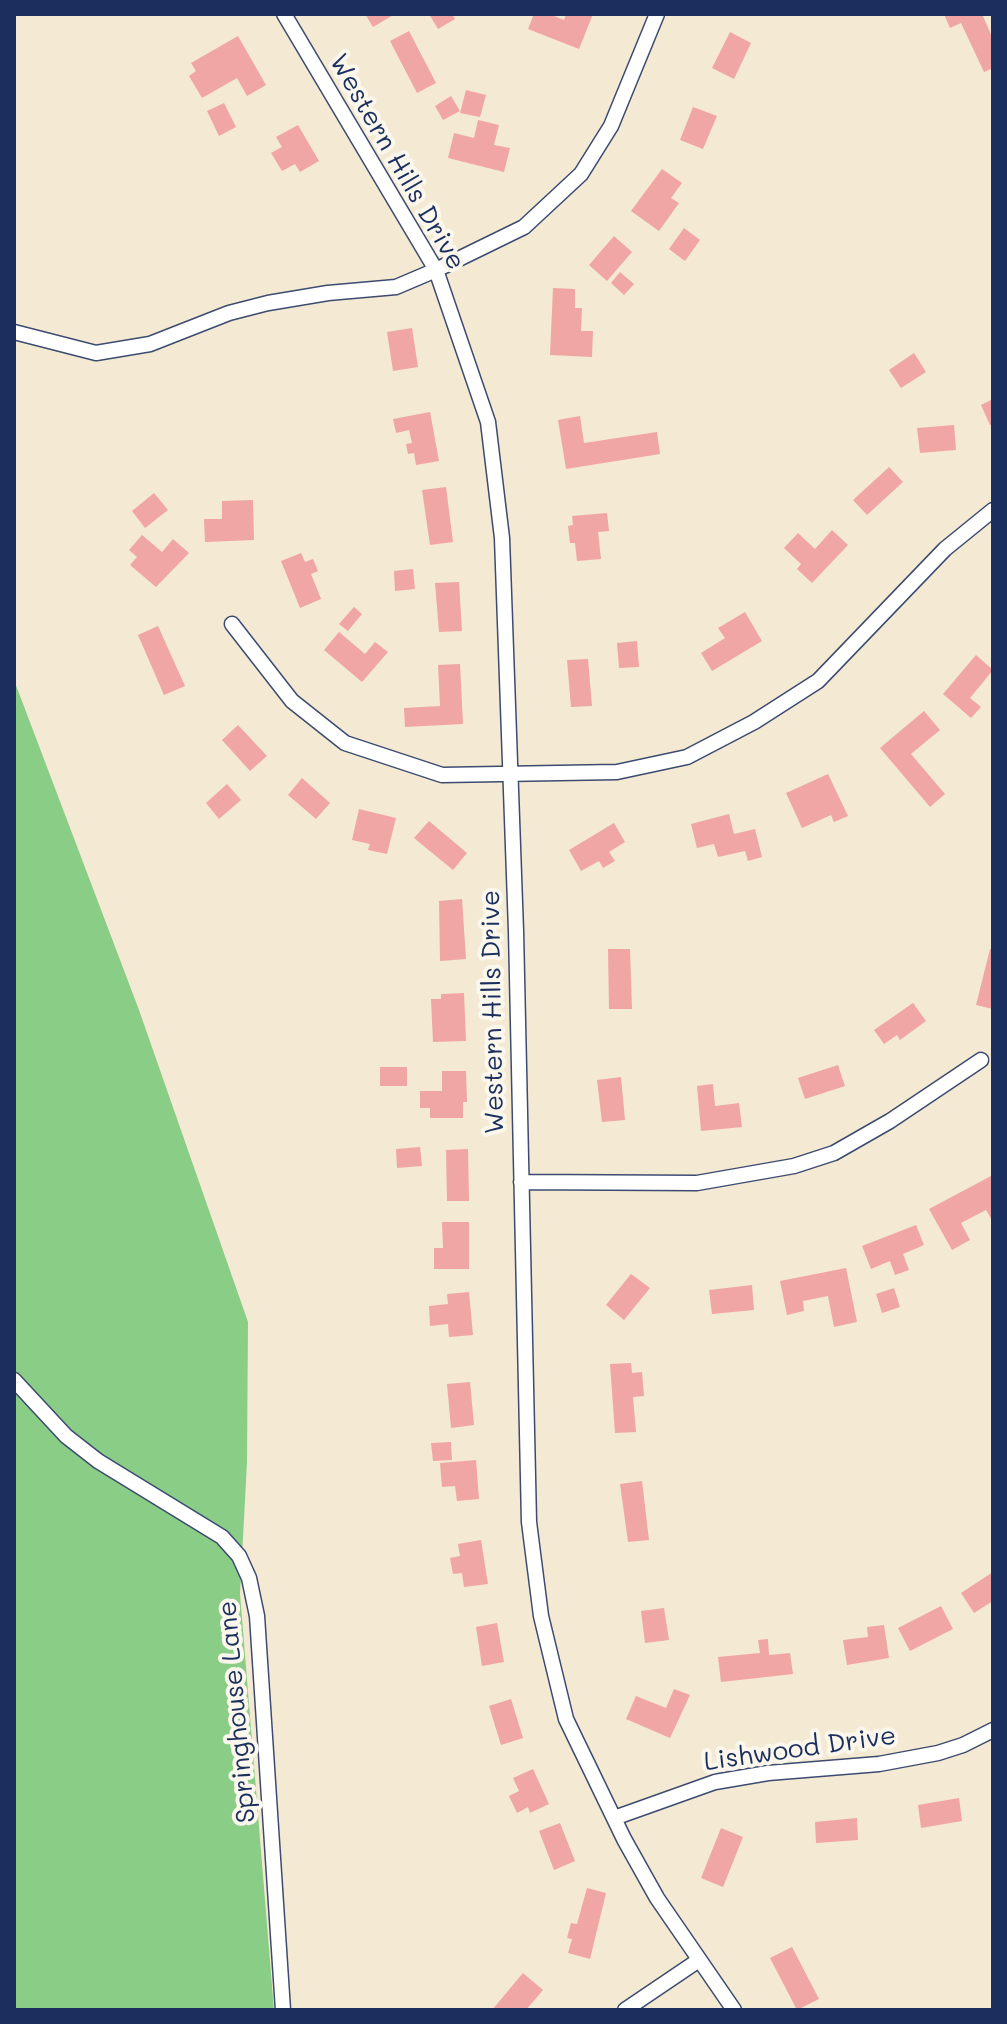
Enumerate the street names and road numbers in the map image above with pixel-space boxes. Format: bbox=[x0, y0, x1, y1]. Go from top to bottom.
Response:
street label: Western Hills Drive bbox=[322, 49, 472, 275]
street label: Western Hills Drive bbox=[475, 890, 511, 1134]
street label: Springhouse Lane bbox=[212, 1600, 262, 1824]
street label: Lishwood Drive bbox=[702, 1720, 898, 1778]

